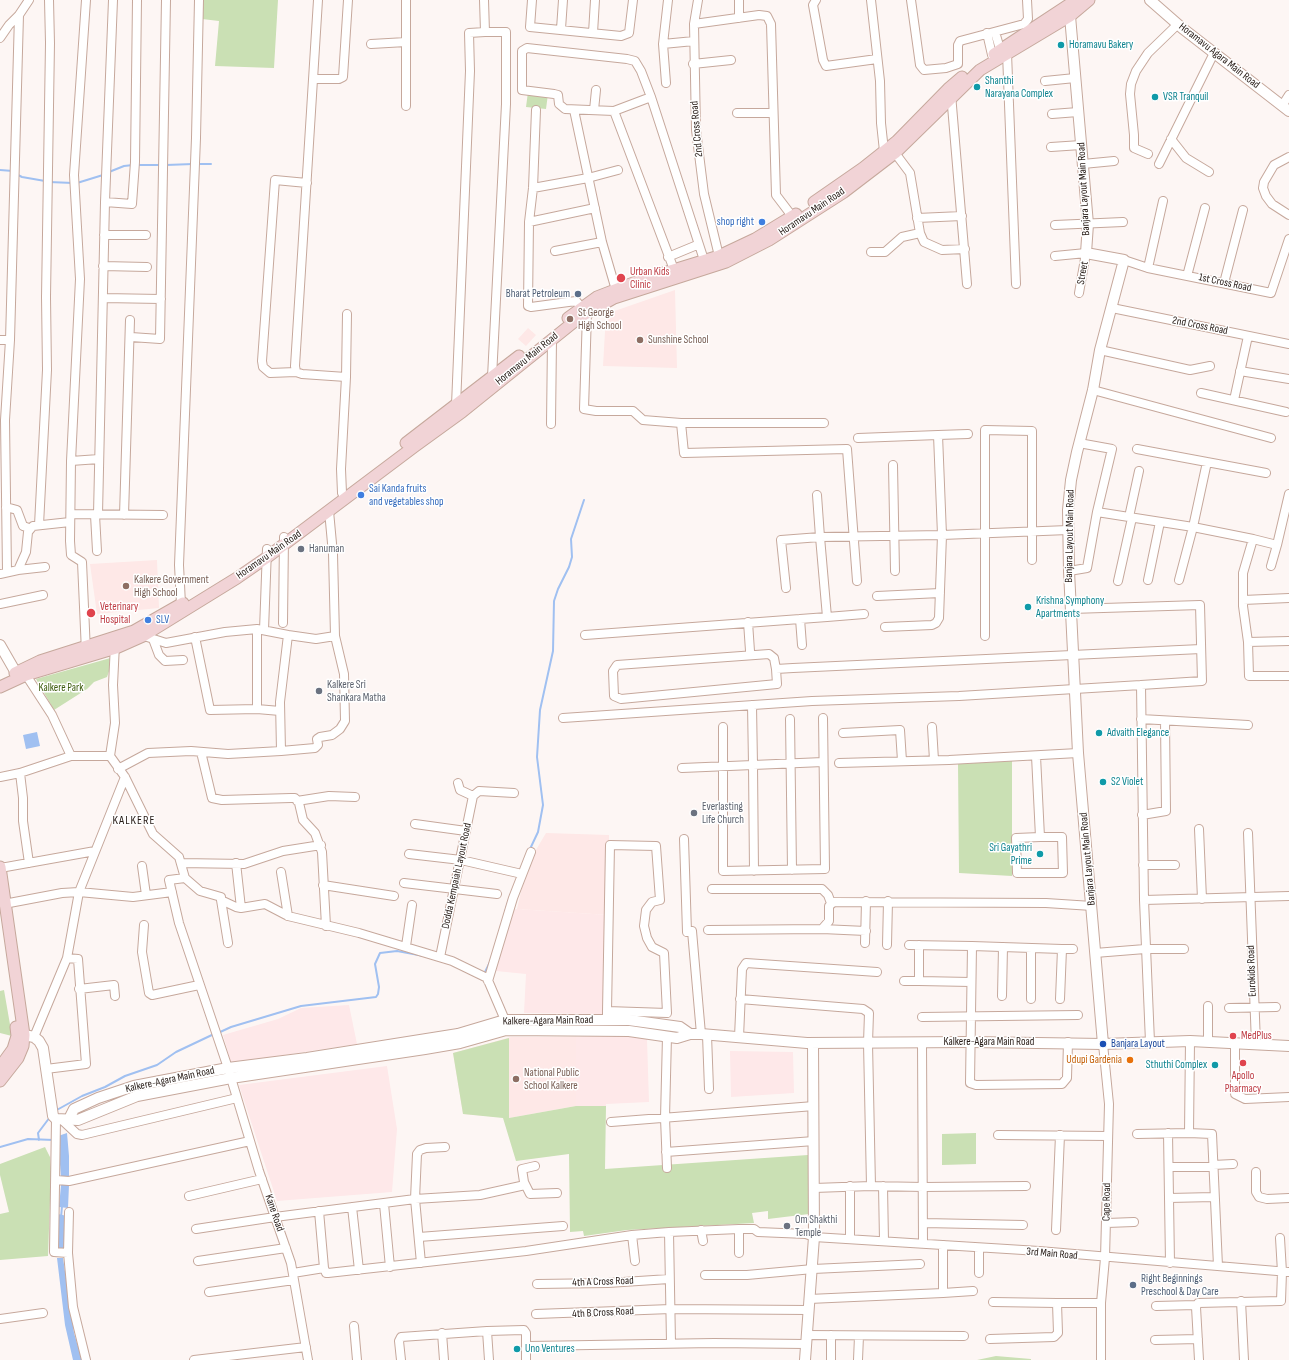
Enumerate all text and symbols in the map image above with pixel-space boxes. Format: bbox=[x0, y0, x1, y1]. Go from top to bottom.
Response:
street label: Horamavu Agara Main Road bbox=[1176, 20, 1262, 92]
place label: Horamavu Bakery bbox=[1069, 38, 1133, 52]
marker: Horamavu Bakery bbox=[1056, 40, 1066, 50]
place label: Shanthi Narayana Complex bbox=[985, 74, 1053, 100]
marker: Shanthi Narayana Complex bbox=[972, 82, 982, 92]
place label: VSR Tranquil bbox=[1163, 90, 1208, 104]
marker: VSR Tranquil bbox=[1150, 92, 1160, 102]
street label: 2nd Cross Road bbox=[688, 100, 706, 158]
street label: Banjara Layout Main Road bbox=[1075, 142, 1093, 236]
street label: Horamavu Main Road bbox=[776, 185, 848, 239]
place label: shop right bbox=[717, 215, 754, 229]
marker: shop right bbox=[757, 217, 767, 227]
street label: Street bbox=[1074, 260, 1092, 286]
place label: Urban Kids Clinic bbox=[630, 265, 669, 291]
street label: 1st Cross Road bbox=[1197, 271, 1253, 295]
marker: Urban Kids Clinic bbox=[615, 272, 627, 284]
place label: Bharat Petroleum bbox=[506, 287, 570, 301]
marker: Bharat Petroleum bbox=[573, 289, 583, 299]
place label: St George High School bbox=[578, 306, 621, 332]
marker: St George High School bbox=[565, 314, 575, 324]
street label: 2nd Cross Road bbox=[1171, 314, 1229, 338]
street label: Horamavu Main Road bbox=[493, 330, 561, 388]
place label: Sunshine School bbox=[648, 333, 709, 347]
marker: Sunshine School bbox=[635, 335, 645, 345]
place label: Sai Kanda fruits and vegetables shop bbox=[369, 482, 444, 508]
street label: Banjara Layout Main Road bbox=[1063, 489, 1077, 583]
marker: Sai Kanda fruits and vegetables shop bbox=[356, 490, 366, 500]
street label: Horamavu Main Road bbox=[234, 528, 304, 582]
place label: Hanuman bbox=[309, 542, 344, 556]
marker: Hanuman bbox=[296, 544, 306, 554]
place label: Kalkere Government High School bbox=[134, 573, 209, 599]
marker: Kalkere Government High School bbox=[121, 581, 131, 591]
place label: Krishna Symphony Apartments bbox=[1036, 594, 1104, 620]
place label: Veterinary Hospital bbox=[100, 600, 138, 626]
marker: Krishna Symphony Apartments bbox=[1023, 602, 1033, 612]
marker: Veterinary Hospital bbox=[85, 607, 97, 619]
place label: SLV bbox=[156, 613, 169, 627]
marker: SLV bbox=[143, 615, 153, 625]
place label: Kalkere Sri Shankara Matha bbox=[327, 678, 386, 704]
park label: Kalkere Park bbox=[39, 681, 83, 695]
marker: Kalkere Sri Shankara Matha bbox=[314, 686, 324, 696]
place label: Advaith Elegance bbox=[1107, 726, 1169, 740]
marker: Advaith Elegance bbox=[1094, 728, 1104, 738]
place label: S2 Violet bbox=[1111, 775, 1143, 789]
marker: S2 Violet bbox=[1098, 777, 1108, 787]
place label: Everlasting Life Church bbox=[702, 800, 744, 826]
marker: Everlasting Life Church bbox=[689, 808, 699, 818]
street label: Banjara Layout Main Road bbox=[1077, 812, 1099, 906]
district label: KALKERE bbox=[113, 814, 155, 828]
street label: Dodda Kempaiah Layout Road bbox=[439, 822, 475, 930]
place label: Sri Gayathri Prime bbox=[989, 841, 1032, 867]
marker: Sri Gayathri Prime bbox=[1035, 849, 1045, 859]
street label: Eurokids Road bbox=[1245, 945, 1259, 997]
street label: Kalkere-Agara Main Road bbox=[503, 1014, 593, 1028]
place label: MedPlus bbox=[1241, 1029, 1272, 1043]
marker: MedPlus bbox=[1228, 1031, 1238, 1041]
street label: Kalkere-Agara Main Road bbox=[944, 1035, 1034, 1049]
place label: Banjara Layout bbox=[1111, 1037, 1165, 1051]
marker: Banjara Layout bbox=[1098, 1039, 1108, 1049]
place label: Udupi Gardenia bbox=[1066, 1053, 1122, 1067]
marker: Udupi Gardenia bbox=[1125, 1055, 1135, 1065]
place label: Sthuthi Complex bbox=[1146, 1058, 1207, 1072]
marker: Apollo Pharmacy bbox=[1238, 1058, 1248, 1068]
marker: Sthuthi Complex bbox=[1210, 1060, 1220, 1070]
street label: Kalkere-Agara Main Road bbox=[124, 1064, 216, 1096]
place label: National Public School Kalkere bbox=[524, 1066, 579, 1092]
place label: Apollo Pharmacy bbox=[1225, 1069, 1261, 1095]
marker: National Public School Kalkere bbox=[511, 1074, 521, 1084]
street label: Cape Road bbox=[1100, 1183, 1114, 1221]
street label: Kane Road bbox=[262, 1193, 286, 1233]
place label: Om Shakthi Temple bbox=[795, 1213, 837, 1239]
marker: Om Shakthi Temple bbox=[782, 1221, 792, 1231]
street label: 3rd Main Road bbox=[1026, 1245, 1078, 1263]
place label: Right Beginnings Preschool & Day Care bbox=[1141, 1272, 1219, 1298]
street label: 4th A Cross Road bbox=[572, 1274, 634, 1290]
marker: Right Beginnings Preschool & Day Care bbox=[1128, 1280, 1138, 1290]
street label: 4th B Cross Road bbox=[572, 1305, 634, 1321]
place label: Uno Ventures bbox=[525, 1342, 575, 1356]
marker: Uno Ventures bbox=[512, 1344, 522, 1354]

